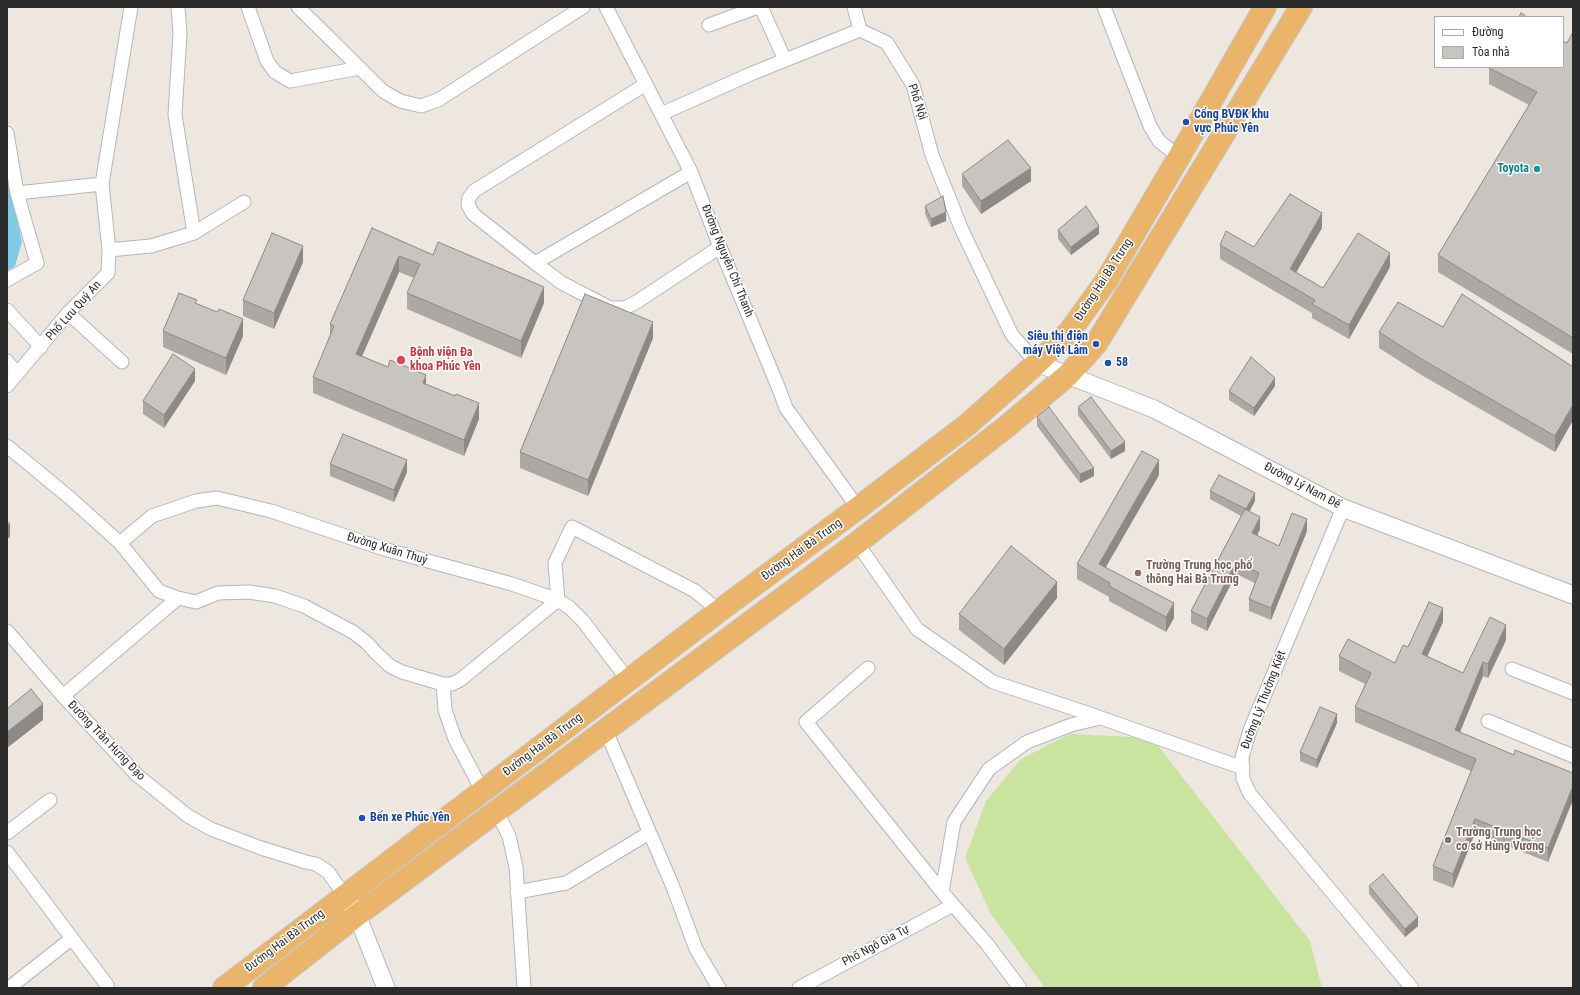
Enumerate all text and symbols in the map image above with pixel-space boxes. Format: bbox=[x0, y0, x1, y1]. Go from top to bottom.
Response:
legend bbox=[1434, 16, 1564, 68]
text: Đường bbox=[1472, 25, 1503, 39]
text: Tòa nhà bbox=[1472, 45, 1510, 59]
street label: Phố Nội bbox=[904, 82, 930, 122]
place label: Cổng BVĐK khu vực Phúc Yên bbox=[1194, 108, 1269, 136]
marker: Cổng BVĐK khu vực Phúc Yên bbox=[1181, 117, 1191, 127]
place label: Toyota bbox=[1497, 162, 1529, 176]
marker: Toyota bbox=[1532, 164, 1542, 174]
street label: Đường Nguyễn Chí Thanh bbox=[698, 203, 756, 319]
street label: Đường Hai Bà Trưng bbox=[1072, 236, 1136, 324]
street label: Phố Lưu Quý An bbox=[43, 278, 105, 344]
place label: Siêu thị điện máy Việt Lâm bbox=[1023, 330, 1088, 358]
marker: Siêu thị điện máy Việt Lâm bbox=[1091, 339, 1101, 349]
place label: Bệnh viện Đa khoa Phúc Yên bbox=[410, 346, 481, 374]
marker: Bệnh viện Đa khoa Phúc Yên bbox=[395, 354, 407, 366]
place label: 58 bbox=[1116, 356, 1128, 370]
marker: 58 bbox=[1103, 358, 1113, 368]
street label: Đường Lý Nam Đế bbox=[1261, 460, 1343, 512]
street label: Đường Hai Bà Trưng bbox=[759, 516, 845, 584]
street label: Đường Xuân Thuỷ bbox=[345, 530, 429, 568]
place label: Trường Trung học phổ thông Hai Bà Trưng bbox=[1146, 559, 1252, 587]
marker: Trường Trung học phổ thông Hai Bà Trưng bbox=[1133, 568, 1143, 578]
street label: Đường Lý Thường Kiệt bbox=[1239, 649, 1289, 751]
street label: Đường Trần Hưng Đạo bbox=[64, 698, 148, 784]
street label: Đường Hai Bà Trưng bbox=[500, 710, 586, 780]
place label: Bến xe Phúc Yên bbox=[370, 811, 450, 825]
marker: Bến xe Phúc Yên bbox=[357, 813, 367, 823]
place label: Trường Trung học cơ sở Hùng Vương bbox=[1456, 826, 1544, 854]
marker: Trường Trung học cơ sở Hùng Vương bbox=[1443, 835, 1453, 845]
street label: Đường Hai Bà Trưng bbox=[242, 906, 328, 976]
street label: Phố Ngô Gia Tự bbox=[840, 922, 912, 970]

